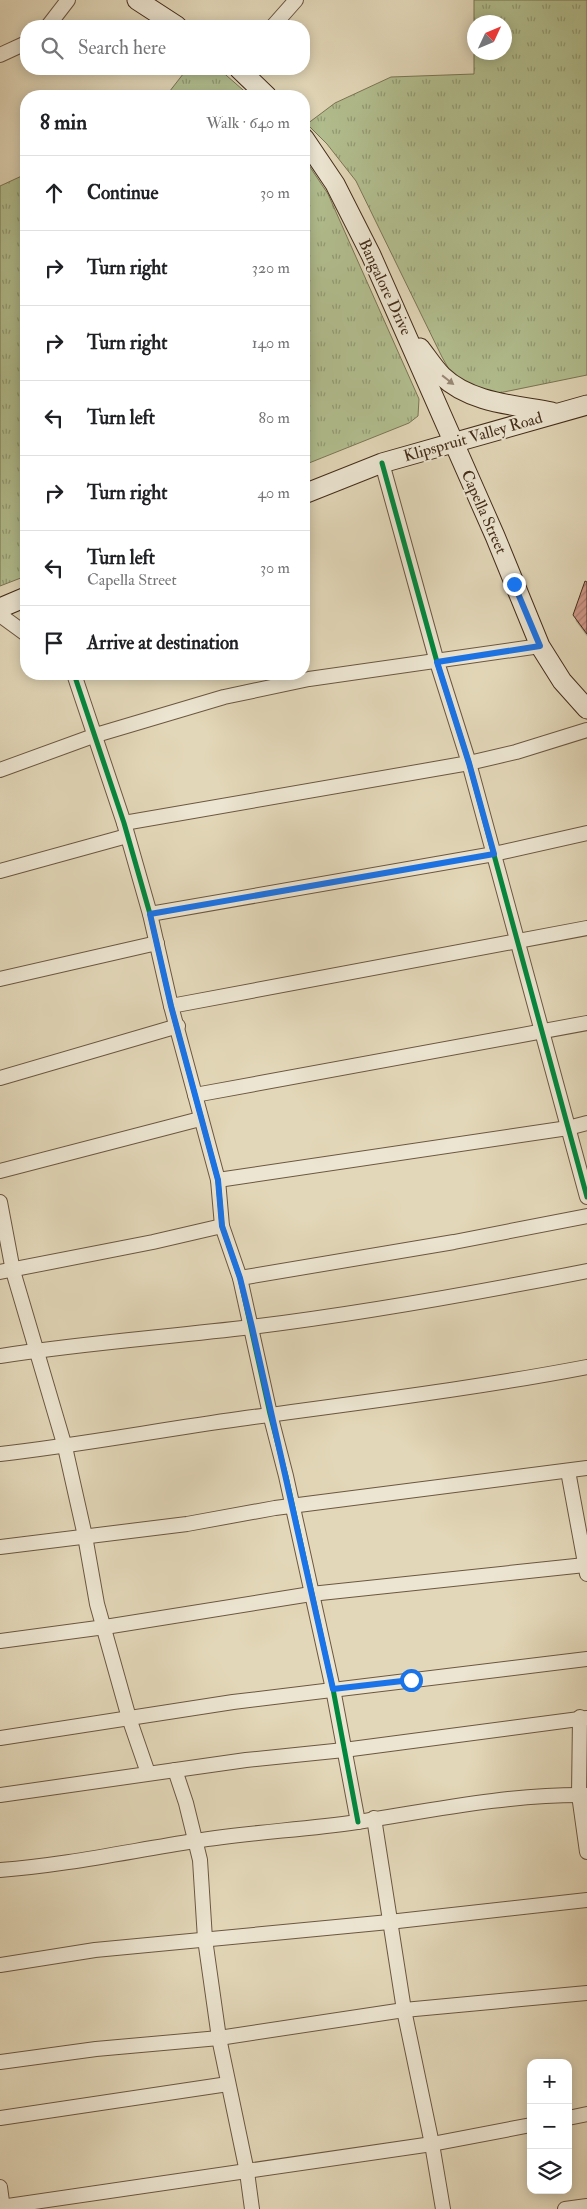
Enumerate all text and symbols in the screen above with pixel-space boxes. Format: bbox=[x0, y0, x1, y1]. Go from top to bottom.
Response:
north arrow bbox=[467, 15, 512, 60]
search box bbox=[20, 20, 310, 75]
icon: search bbox=[38, 34, 66, 62]
text: Search here bbox=[78, 36, 166, 60]
text: 8 min bbox=[40, 109, 87, 136]
text: Walk · 640 m bbox=[206, 113, 290, 133]
icon: ahead bbox=[40, 179, 68, 207]
text: Continue bbox=[87, 181, 158, 205]
text: 30 m bbox=[260, 183, 290, 203]
street label: Bangalore Drive bbox=[354, 236, 416, 339]
icon: right bbox=[40, 254, 68, 282]
text: Turn right bbox=[87, 256, 167, 280]
text: 320 m bbox=[252, 258, 290, 278]
icon: right bbox=[40, 329, 68, 357]
text: Turn right bbox=[87, 331, 167, 355]
text: 140 m bbox=[252, 333, 290, 353]
one-way arrow bbox=[441, 375, 455, 385]
icon: left bbox=[40, 404, 68, 432]
text: Turn left bbox=[87, 406, 155, 430]
text: 80 m bbox=[259, 408, 290, 428]
street label: Klipspruit Valley Road bbox=[401, 408, 545, 467]
street label: Capella Street bbox=[456, 467, 511, 557]
icon: right bbox=[40, 479, 68, 507]
text: Turn right bbox=[87, 481, 167, 505]
text: 40 m bbox=[257, 483, 290, 503]
text: Turn left bbox=[87, 546, 155, 570]
icon: left bbox=[40, 554, 68, 582]
text: 30 m bbox=[260, 558, 290, 578]
text: Capella Street bbox=[87, 570, 177, 590]
route end bbox=[503, 573, 526, 596]
icon: arrive bbox=[40, 629, 68, 657]
text: Arrive at destination bbox=[87, 631, 239, 655]
route start bbox=[400, 1669, 423, 1692]
map controls bbox=[527, 2059, 572, 2194]
button: + bbox=[527, 2059, 572, 2104]
button: − bbox=[527, 2104, 572, 2149]
button: layers bbox=[527, 2149, 572, 2194]

